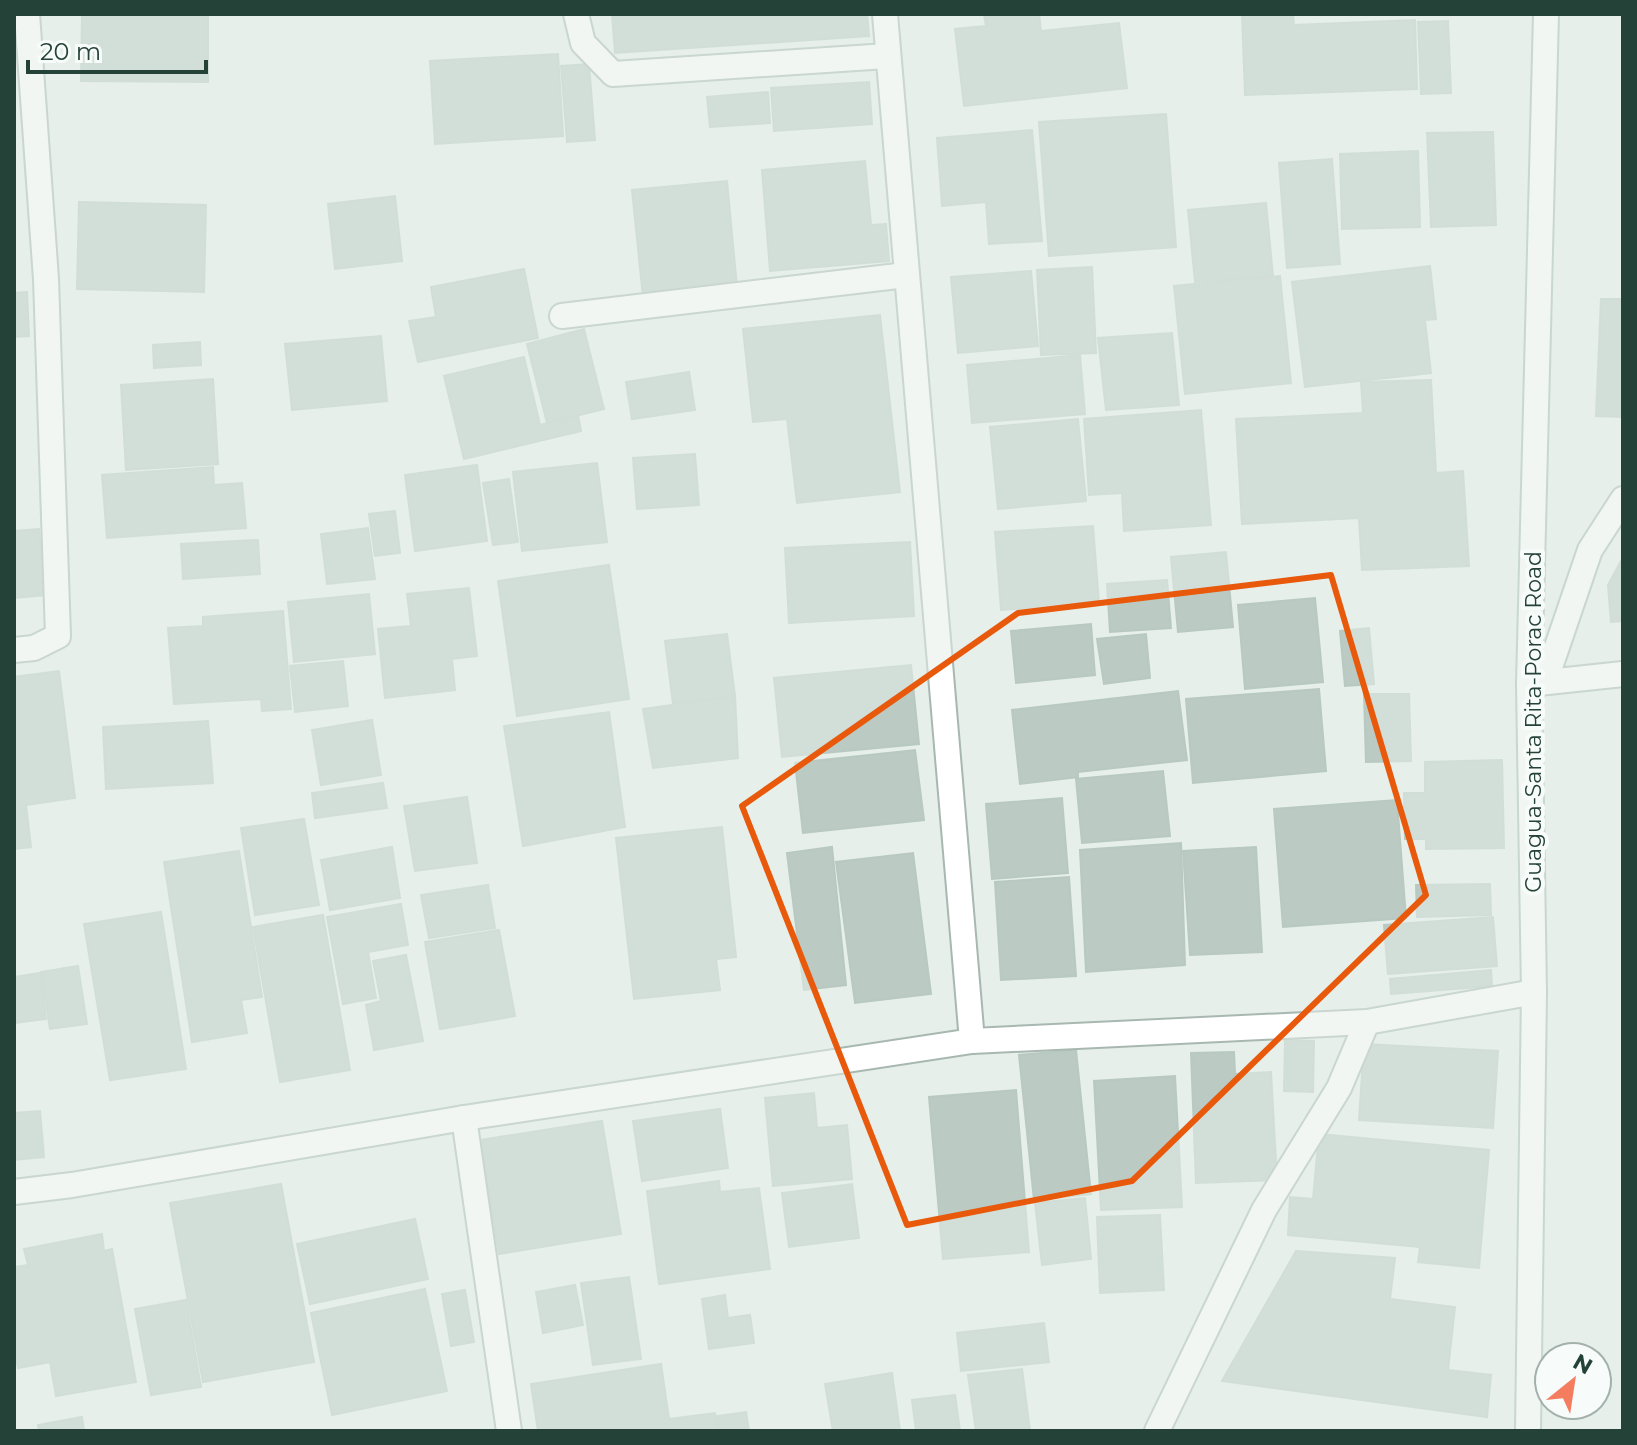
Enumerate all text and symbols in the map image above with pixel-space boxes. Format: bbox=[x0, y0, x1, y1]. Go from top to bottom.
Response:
scale bar bbox=[28, 24, 206, 74]
text: 20 m bbox=[40, 37, 101, 66]
street label: Guagua-Santa Rita-Porac Road bbox=[1520, 551, 1547, 893]
north arrow bbox=[1533, 1341, 1613, 1421]
text: N bbox=[1568, 1348, 1597, 1380]

